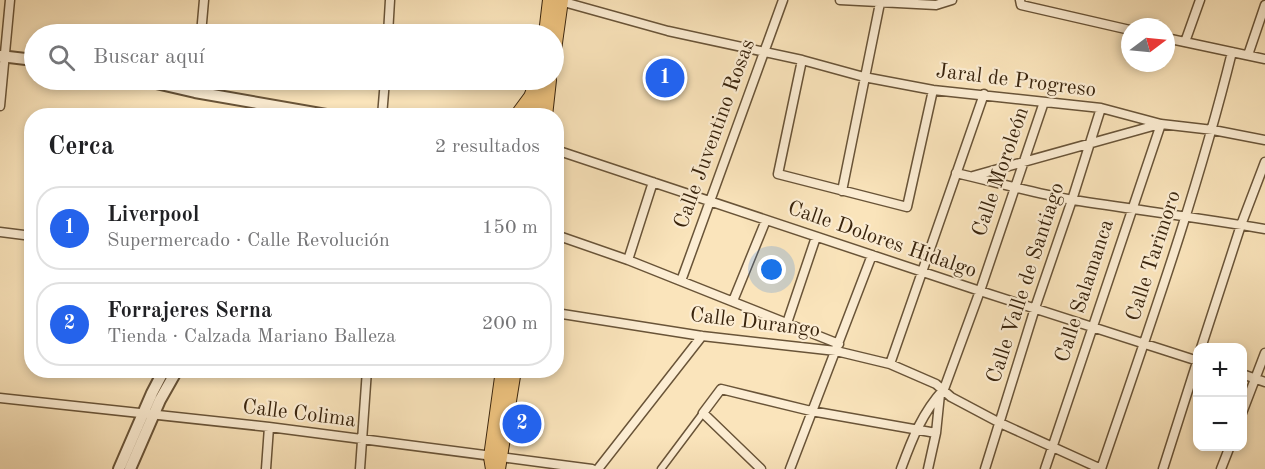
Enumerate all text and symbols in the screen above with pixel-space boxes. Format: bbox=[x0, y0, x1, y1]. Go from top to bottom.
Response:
north arrow bbox=[1121, 18, 1175, 72]
search box bbox=[24, 24, 564, 90]
street label: Calle Juventino Rosas bbox=[671, 37, 759, 231]
icon: search bbox=[45, 41, 78, 74]
text: Buscar aquí bbox=[93, 46, 205, 68]
pin: 1 bbox=[646, 56, 684, 100]
street label: Jaral de Progreso bbox=[935, 61, 1097, 101]
street label: Calle Moroleón bbox=[969, 105, 1033, 239]
text: Cerca bbox=[48, 134, 114, 160]
text: 2 resultados bbox=[435, 137, 540, 157]
street label: Calle Valle de Santiago bbox=[984, 180, 1068, 386]
street label: Calle Tarimoro bbox=[1123, 188, 1185, 324]
street label: Calle Dolores Hidalgo bbox=[785, 198, 979, 282]
text: Liverpool bbox=[107, 204, 200, 226]
street label: Calle Salamanca bbox=[1052, 217, 1118, 365]
text: 1 bbox=[64, 218, 75, 238]
text: 150 m bbox=[482, 218, 538, 238]
text: Supermercado · Calle Revolución bbox=[107, 231, 390, 251]
your location bbox=[757, 255, 786, 284]
text: Forrajeres Serna bbox=[107, 300, 272, 322]
street label: Calle Durango bbox=[689, 305, 821, 341]
text: 2 bbox=[64, 314, 75, 334]
text: 200 m bbox=[482, 314, 538, 334]
text: Tienda · Calzada Mariano Balleza bbox=[107, 327, 396, 347]
map controls bbox=[1193, 343, 1247, 451]
button: + bbox=[1193, 343, 1247, 397]
street label: Calle Colima bbox=[241, 397, 357, 431]
button: − bbox=[1193, 397, 1247, 451]
pin: 2 bbox=[502, 402, 542, 446]

